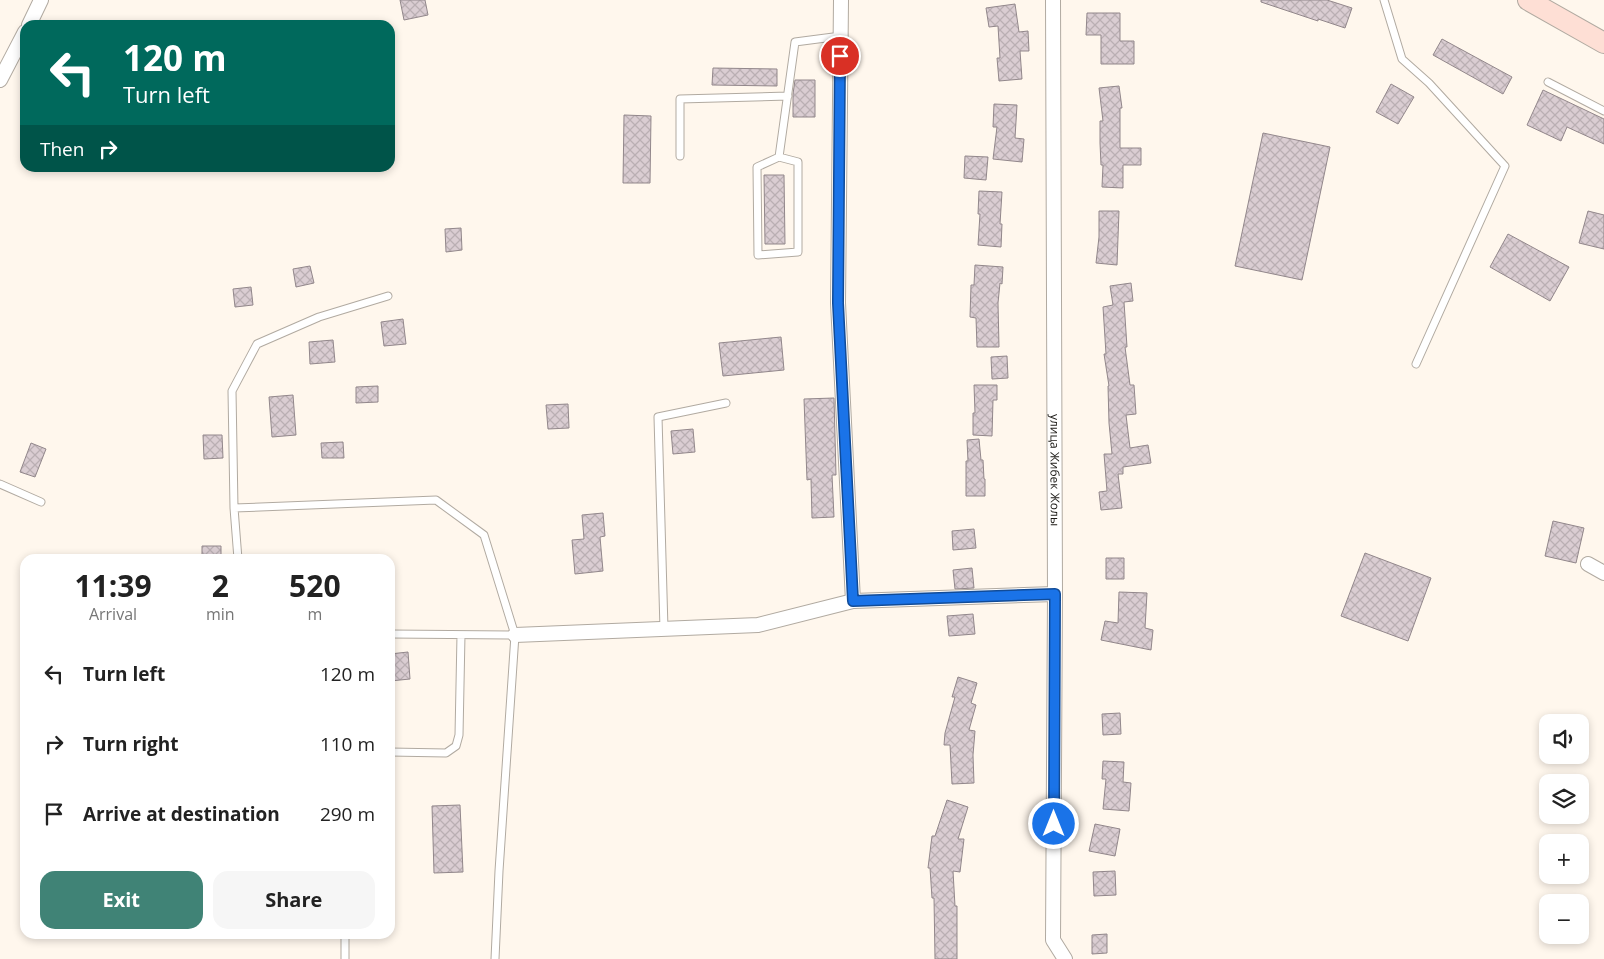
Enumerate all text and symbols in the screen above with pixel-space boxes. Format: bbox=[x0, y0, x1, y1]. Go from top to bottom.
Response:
text: 120 m bbox=[123, 34, 227, 81]
pin bbox=[819, 35, 861, 77]
icon: left bbox=[40, 40, 105, 105]
icon: arrive bbox=[826, 42, 854, 70]
text: Turn left bbox=[123, 79, 210, 109]
icon: right bbox=[94, 135, 122, 163]
text: Then bbox=[40, 136, 84, 162]
street label: улица Жибек Жолы bbox=[1046, 414, 1064, 526]
text: 11:39 bbox=[74, 565, 152, 606]
text: 2 bbox=[212, 565, 229, 606]
text: 520 bbox=[289, 565, 341, 606]
text: Arrival bbox=[89, 603, 137, 625]
text: min bbox=[206, 603, 235, 625]
text: m bbox=[307, 603, 322, 625]
icon: left bbox=[40, 660, 68, 688]
text: Turn left bbox=[83, 661, 165, 687]
text: 120 m bbox=[320, 661, 375, 687]
map controls bbox=[1539, 714, 1589, 944]
button: sound bbox=[1539, 714, 1589, 764]
icon: right bbox=[40, 730, 68, 758]
text: Turn right bbox=[83, 731, 178, 757]
text: 110 m bbox=[320, 731, 375, 757]
button: layers bbox=[1539, 774, 1589, 824]
position arrow bbox=[1027, 797, 1079, 849]
icon: arrive bbox=[40, 800, 68, 828]
text: Arrive at destination bbox=[83, 801, 280, 827]
text: 290 m bbox=[320, 801, 375, 827]
button: + bbox=[1539, 834, 1589, 884]
button: Exit bbox=[40, 871, 203, 929]
button: Share bbox=[213, 871, 375, 929]
button: − bbox=[1539, 894, 1589, 944]

